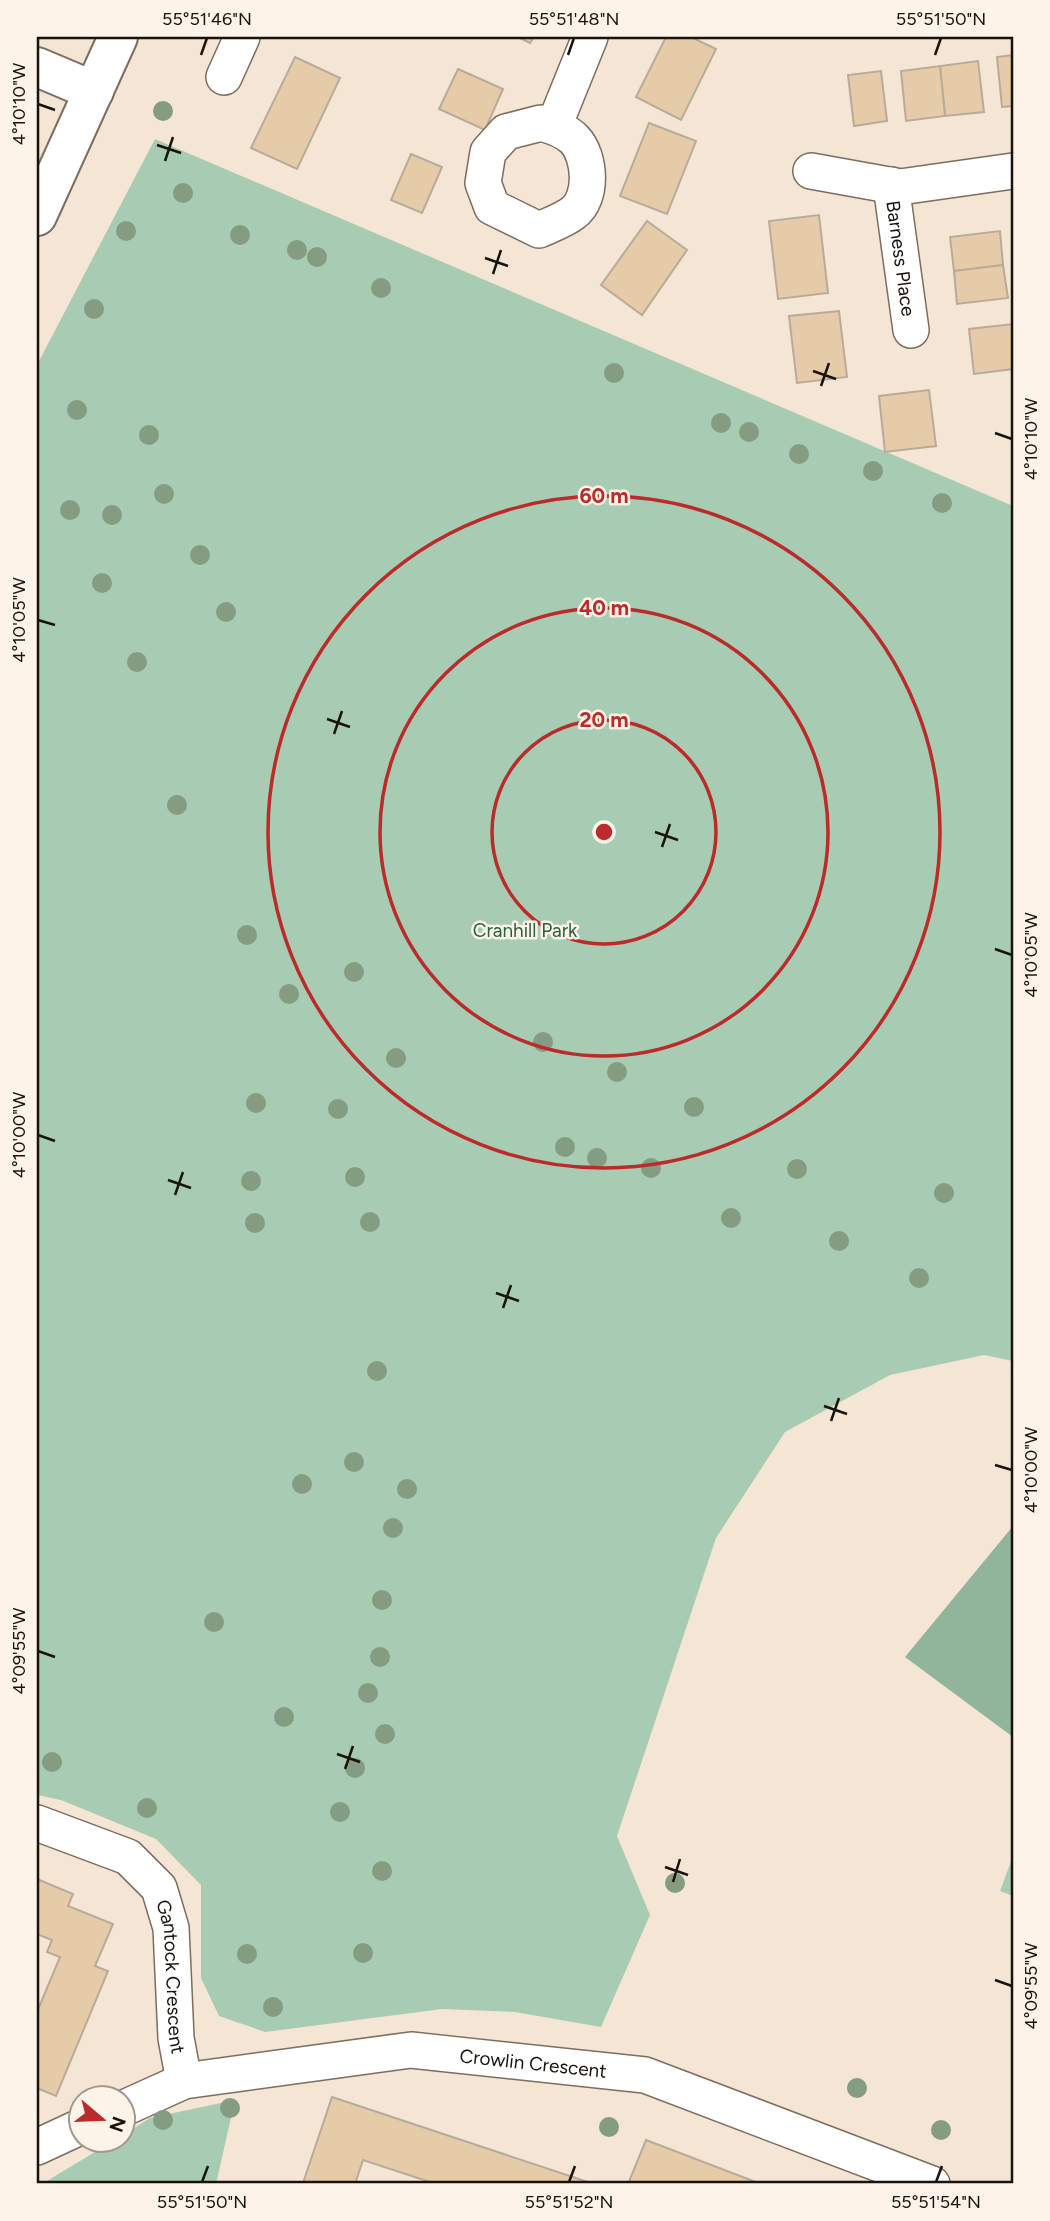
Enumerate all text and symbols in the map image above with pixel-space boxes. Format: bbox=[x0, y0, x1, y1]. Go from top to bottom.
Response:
text: 55°51'46"N bbox=[162, 8, 252, 30]
text: 55°51'48"N bbox=[529, 8, 619, 30]
text: 55°51'50"N bbox=[896, 8, 986, 30]
text: 4°10'10"W bbox=[8, 62, 30, 145]
street label: Barness Place bbox=[882, 199, 920, 318]
text: 4°10'10"W bbox=[1020, 397, 1042, 480]
text: 60 m bbox=[579, 483, 629, 508]
text: 4°10'05"W bbox=[8, 577, 30, 663]
text: 40 m bbox=[579, 595, 629, 620]
text: 20 m bbox=[579, 707, 629, 732]
centre of rings bbox=[592, 820, 616, 844]
text: 4°10'05"W bbox=[1020, 912, 1042, 998]
park label: Cranhill Park bbox=[473, 919, 578, 942]
text: 4°10'00"W bbox=[8, 1091, 30, 1178]
text: 4°10'00"W bbox=[1020, 1426, 1042, 1513]
text: 4°09'55"W bbox=[8, 1607, 30, 1694]
street label: Gantock Crescent bbox=[152, 1897, 190, 2055]
text: 4°09'55"W bbox=[1020, 1942, 1042, 2029]
street label: Crowlin Crescent bbox=[459, 2044, 608, 2082]
north arrow bbox=[66, 2084, 136, 2154]
text: N bbox=[104, 2114, 131, 2135]
text: 55°51'50"N bbox=[157, 2191, 247, 2213]
text: 55°51'52"N bbox=[525, 2191, 613, 2213]
text: 55°51'54"N bbox=[891, 2191, 981, 2213]

